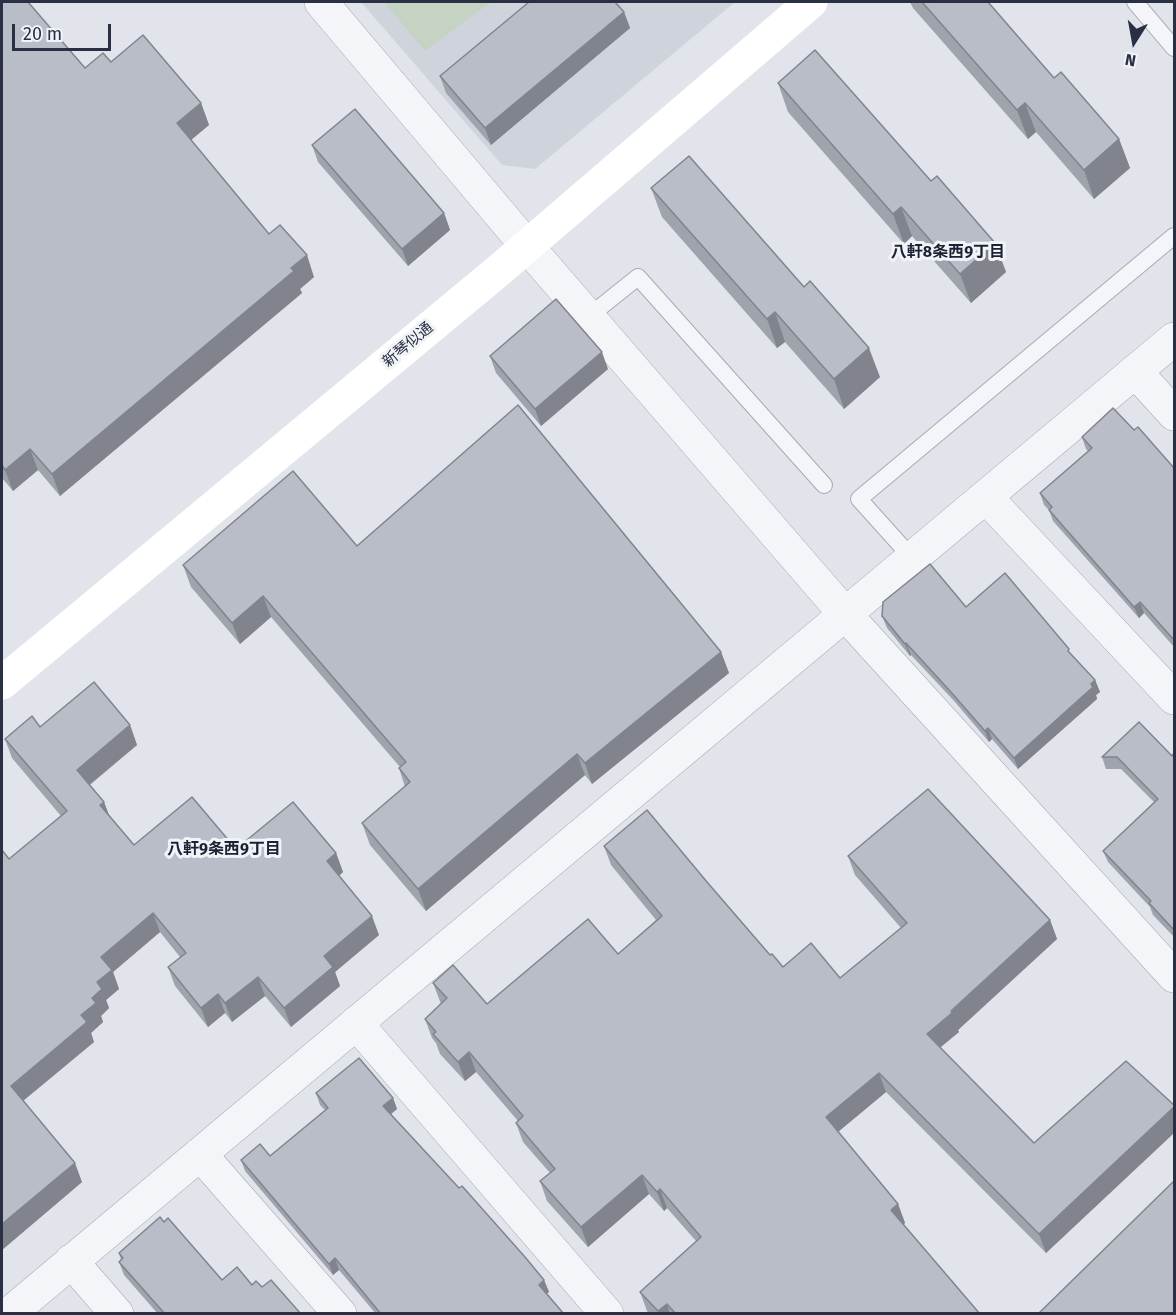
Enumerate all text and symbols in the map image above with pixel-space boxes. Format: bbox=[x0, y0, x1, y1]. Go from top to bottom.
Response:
scale bar bbox=[15, 12, 114, 50]
north arrow bbox=[1104, 12, 1164, 72]
text: 20 m bbox=[23, 23, 62, 45]
text: N bbox=[1123, 50, 1137, 70]
district label: 八軒8条西9丁目 bbox=[891, 243, 1005, 263]
street label: 新琴似通 bbox=[379, 319, 437, 371]
district label: 八軒9条西9丁目 bbox=[167, 840, 281, 860]

